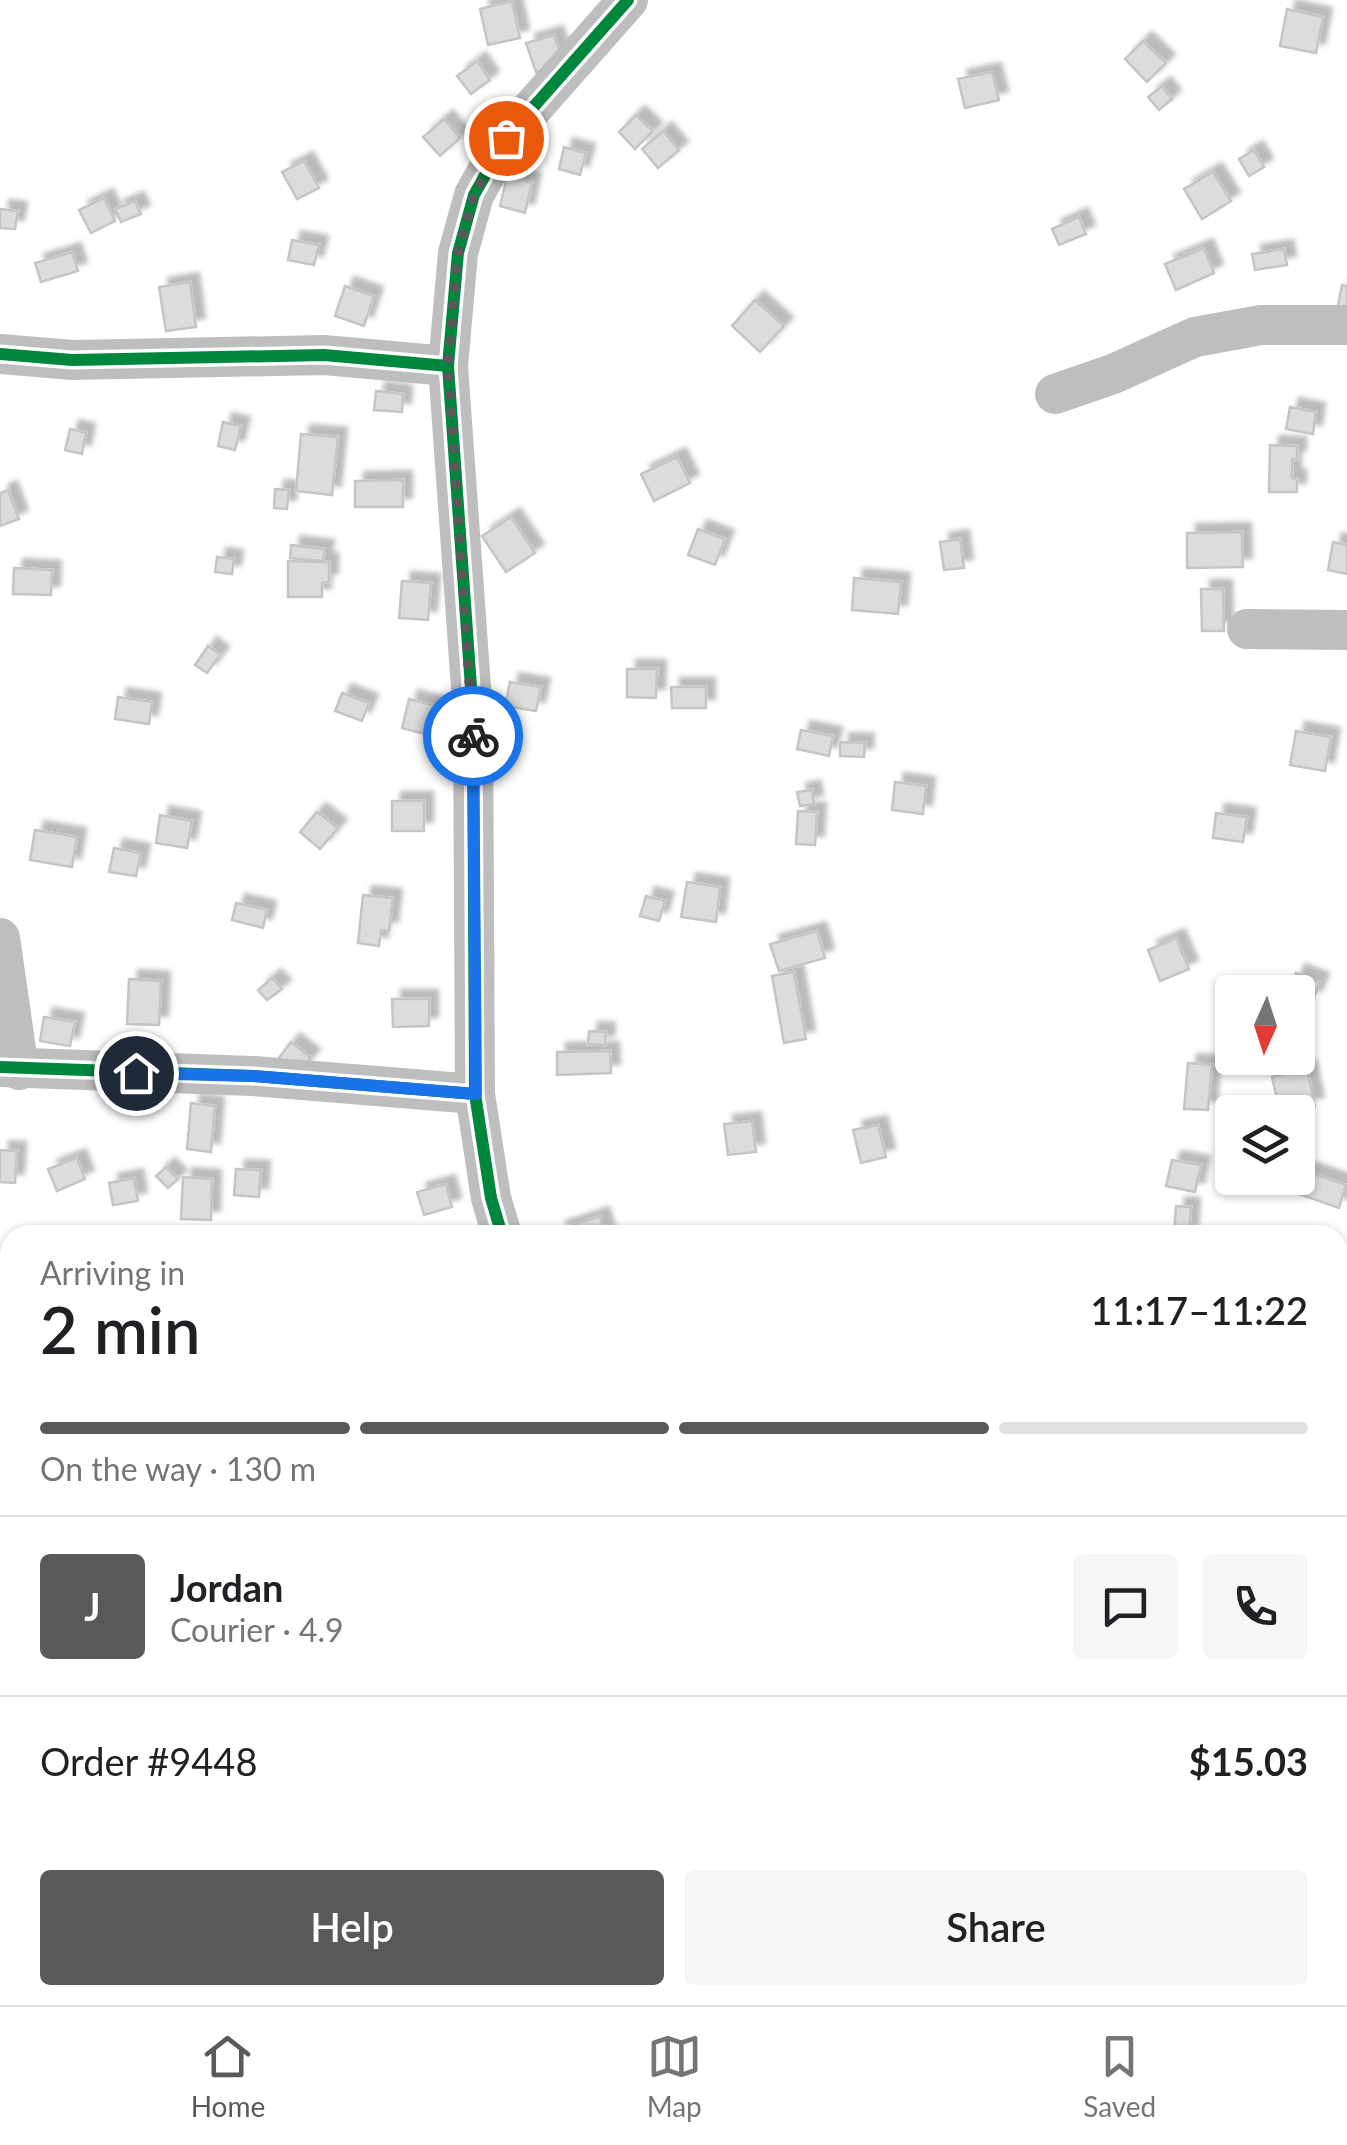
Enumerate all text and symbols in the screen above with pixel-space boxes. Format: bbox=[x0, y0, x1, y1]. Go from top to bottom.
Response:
pin bbox=[464, 96, 549, 181]
icon: bag bbox=[479, 111, 534, 166]
courier bbox=[423, 686, 523, 786]
icon: bike bbox=[446, 709, 501, 764]
north arrow bbox=[1215, 975, 1315, 1075]
map controls bbox=[1215, 975, 1315, 1195]
pin bbox=[94, 1031, 179, 1116]
icon: home bbox=[109, 1046, 164, 1101]
button: layers bbox=[1215, 1095, 1315, 1195]
text: Arriving in bbox=[40, 1253, 185, 1292]
text: 11:17–11:22 bbox=[1090, 1287, 1308, 1333]
text: 2 min bbox=[40, 1290, 200, 1368]
text: On the way · 130 m bbox=[40, 1449, 316, 1488]
button: chat bbox=[1073, 1554, 1178, 1659]
button: phone bbox=[1203, 1554, 1308, 1659]
text: Jordan bbox=[170, 1564, 283, 1610]
text: J bbox=[84, 1583, 101, 1629]
text: Courier · 4.9 bbox=[170, 1610, 344, 1649]
text: Order #9448 bbox=[40, 1738, 257, 1784]
text: $15.03 bbox=[1189, 1738, 1308, 1784]
button: Help bbox=[40, 1870, 664, 1985]
button: Share bbox=[684, 1870, 1308, 1985]
tab: Home bbox=[191, 2029, 265, 2123]
tab: Map bbox=[647, 2029, 702, 2123]
tab: Saved bbox=[1083, 2029, 1156, 2123]

